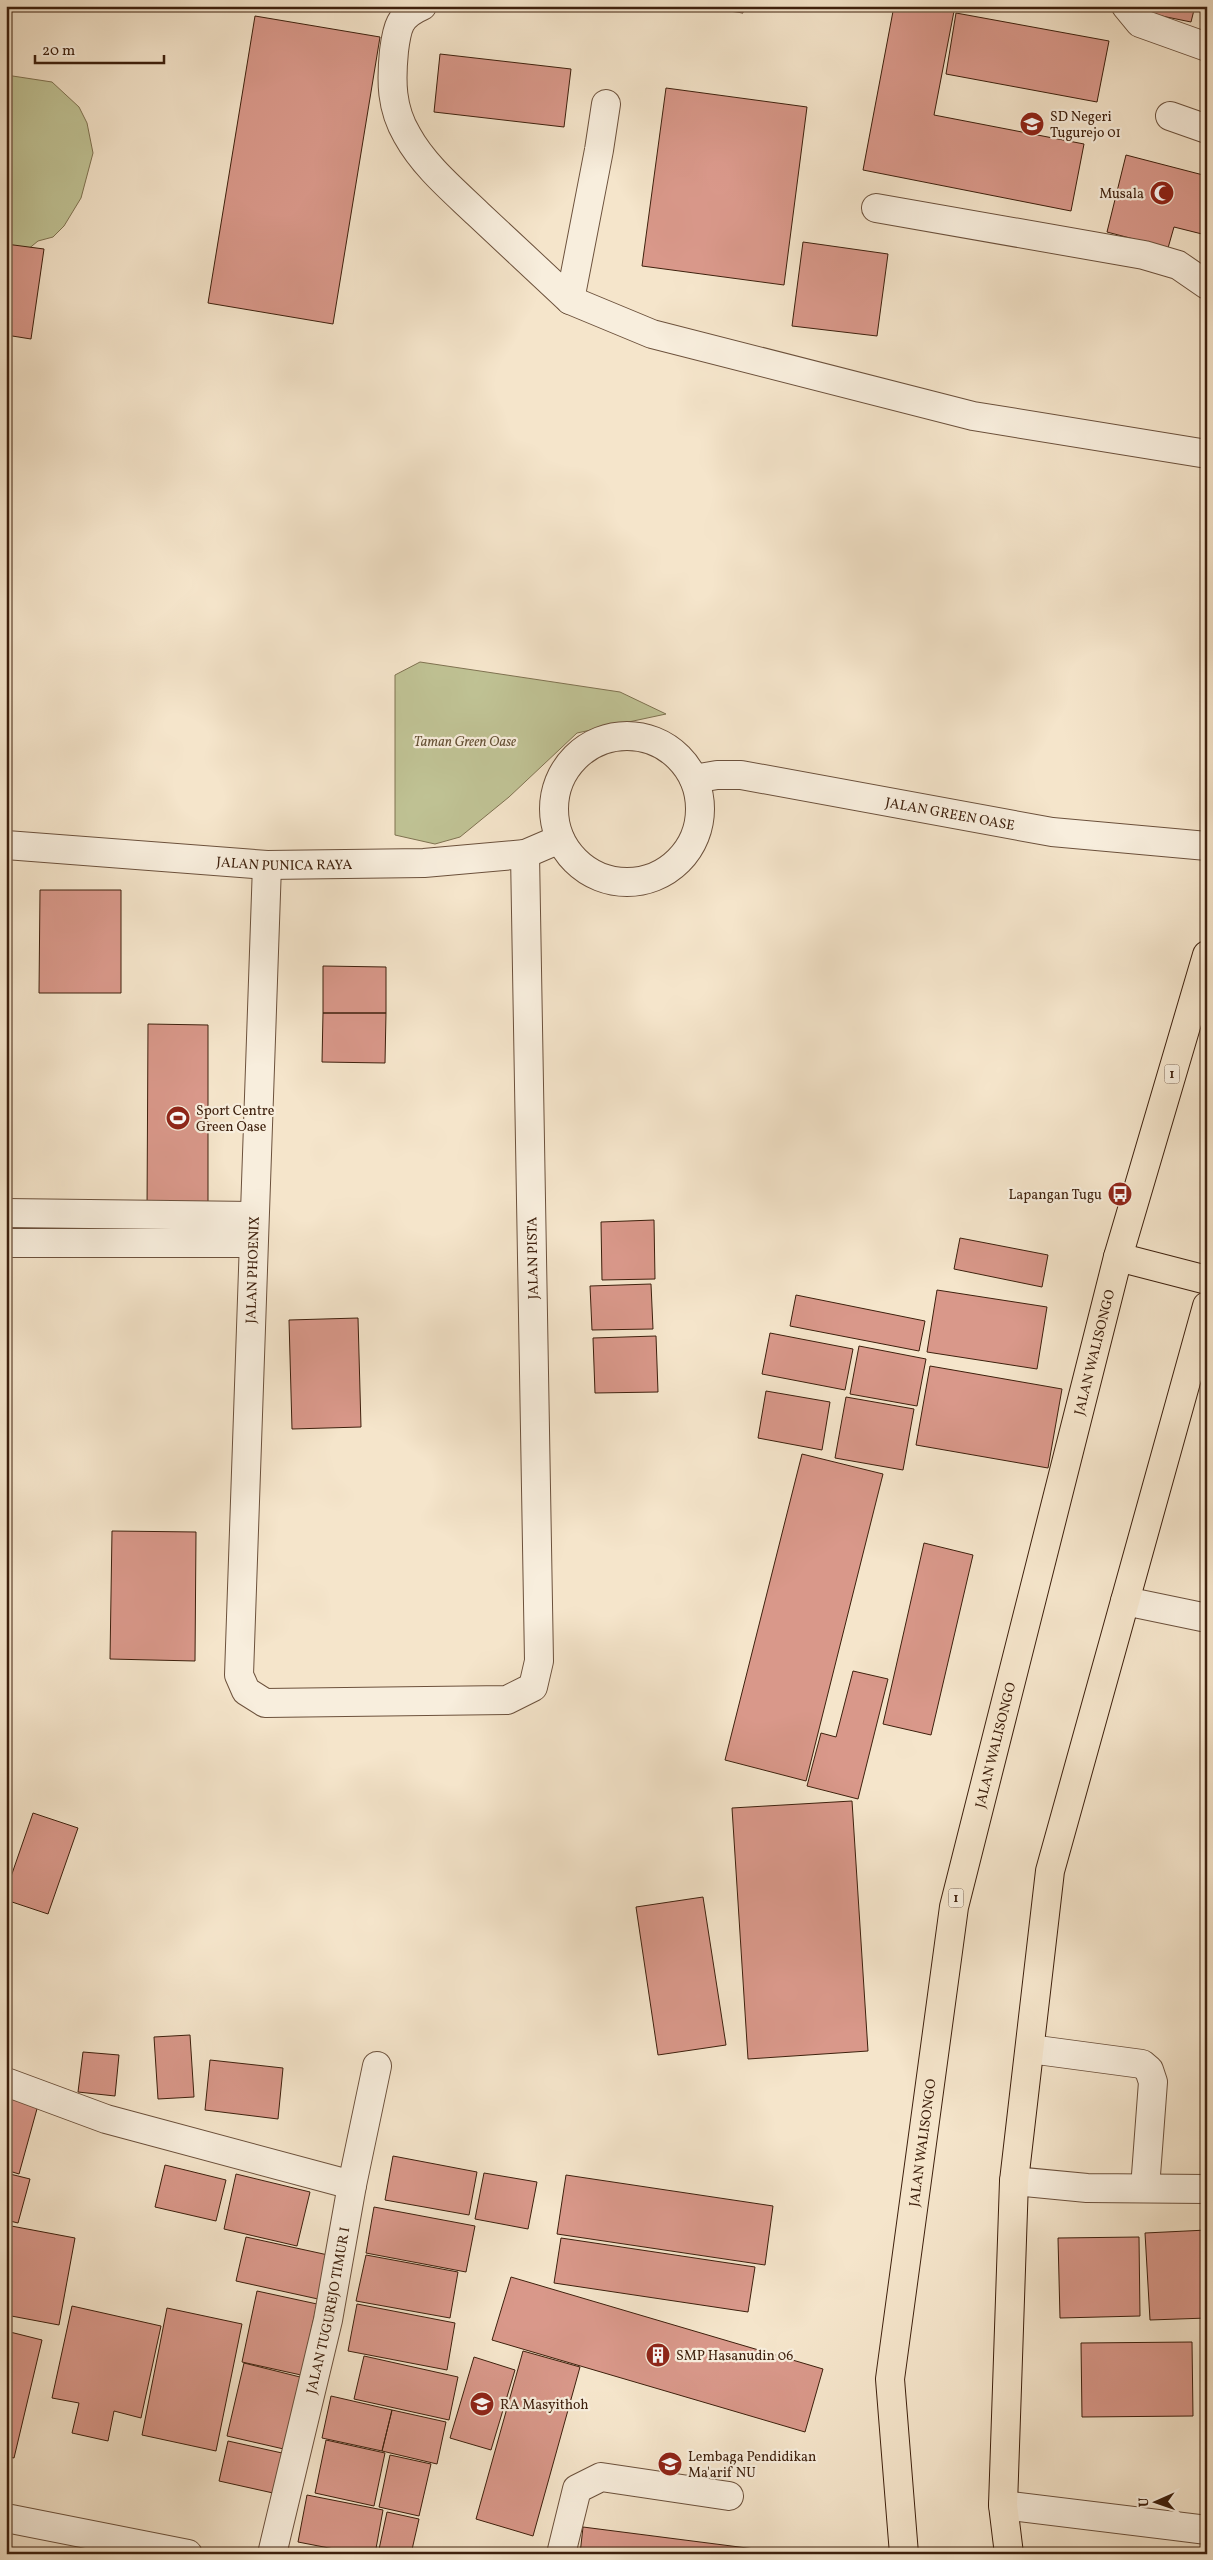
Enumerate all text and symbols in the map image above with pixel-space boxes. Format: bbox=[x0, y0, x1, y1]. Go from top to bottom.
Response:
scale bar bbox=[35, 32, 164, 64]
text: 20 m bbox=[42, 41, 75, 62]
place label: SD Negeri Tugurejo 01 bbox=[1050, 108, 1121, 143]
school or university icon: SD Negeri Tugurejo 01 bbox=[1019, 111, 1045, 137]
mosque icon: Musala bbox=[1149, 180, 1175, 206]
place label: Musala bbox=[1099, 185, 1144, 204]
park label: Taman Green Oase bbox=[414, 733, 516, 752]
street label: JALAN GREEN OASE bbox=[884, 794, 1016, 836]
street label: JALAN PUNICA RAYA bbox=[216, 853, 352, 876]
road number: 1 bbox=[1164, 1064, 1180, 1084]
place label: Sport Centre Green Oase bbox=[196, 1102, 275, 1137]
sports icon: Sport Centre Green Oase bbox=[165, 1105, 191, 1131]
bus stop icon: Lapangan Tugu bbox=[1107, 1181, 1133, 1207]
place label: Lapangan Tugu bbox=[1009, 1186, 1102, 1205]
street label: JALAN PHOENIX bbox=[242, 1216, 265, 1324]
street label: JALAN PISTA bbox=[523, 1216, 544, 1299]
street label: JALAN WALISONGO bbox=[1070, 1288, 1120, 1418]
street label: JALAN WALISONGO bbox=[971, 1680, 1021, 1810]
road number: 1 bbox=[948, 1889, 964, 1908]
street label: JALAN WALISONGO bbox=[905, 2078, 942, 2208]
street label: JALAN TUGUREJO TIMUR I bbox=[303, 2226, 355, 2396]
building icon: SMP Hasanudin 06 bbox=[645, 2342, 671, 2368]
place label: SMP Hasanudin 06 bbox=[676, 2347, 793, 2366]
school or university icon: RA Masyithoh bbox=[469, 2391, 495, 2417]
place label: RA Masyithoh bbox=[500, 2396, 589, 2415]
place label: Lembaga Pendidikan Ma'arif NU bbox=[688, 2448, 816, 2483]
school or university icon: Lembaga Pendidikan Ma'arif NU bbox=[657, 2451, 683, 2477]
north arrow bbox=[1130, 2478, 1180, 2528]
text: U bbox=[1135, 2497, 1154, 2508]

